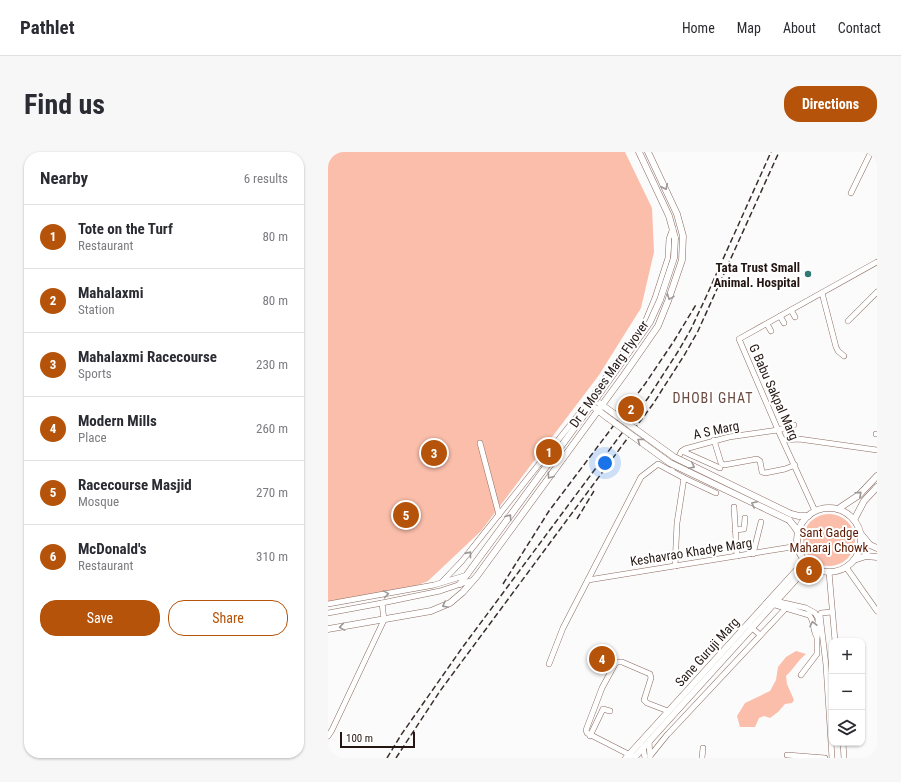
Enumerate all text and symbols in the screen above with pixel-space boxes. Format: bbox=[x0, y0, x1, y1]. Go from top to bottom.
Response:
text: Pathlet bbox=[20, 16, 75, 39]
text: Home bbox=[682, 20, 715, 36]
text: Map bbox=[737, 20, 761, 36]
text: About bbox=[783, 20, 816, 36]
text: Contact bbox=[838, 20, 881, 36]
button: Directions bbox=[784, 86, 877, 122]
text: Find us bbox=[24, 88, 105, 121]
text: Nearby bbox=[40, 168, 88, 188]
text: 6 results bbox=[244, 171, 288, 186]
one-way arrow bbox=[660, 183, 668, 191]
text: Tote on the Turf bbox=[78, 220, 173, 238]
text: 1 bbox=[50, 229, 56, 244]
text: 80 m bbox=[262, 229, 288, 244]
text: Restaurant bbox=[78, 238, 133, 253]
place label: Tata Trust Small Animal. Hospital bbox=[714, 260, 800, 290]
marker: Tata Trust Small Animal. Hospital bbox=[803, 269, 813, 279]
text: Mahalaxmi bbox=[78, 284, 143, 302]
text: 2 bbox=[50, 293, 56, 308]
text: 80 m bbox=[262, 293, 288, 308]
one-way arrow bbox=[666, 294, 674, 301]
text: Station bbox=[78, 302, 114, 317]
street label: Dr E Moses Marg Flyover bbox=[566, 318, 652, 430]
street label: G Babu Sakpal Marg bbox=[746, 342, 802, 442]
text: Mahalaxmi Racecourse bbox=[78, 348, 217, 366]
text: 3 bbox=[50, 357, 56, 372]
text: 230 m bbox=[256, 357, 288, 372]
text: Sports bbox=[78, 366, 112, 381]
district label: DHOBI GHAT bbox=[673, 390, 754, 406]
pin: 2 bbox=[618, 394, 644, 424]
text: Modern Mills bbox=[78, 412, 157, 430]
street label: A S Marg bbox=[692, 418, 740, 442]
text: 4 bbox=[50, 421, 56, 436]
text: 260 m bbox=[256, 421, 288, 436]
text: Place bbox=[78, 430, 107, 445]
pin: 1 bbox=[536, 437, 562, 467]
pin: 3 bbox=[421, 438, 447, 468]
one-way arrow bbox=[637, 438, 644, 446]
your location bbox=[595, 453, 615, 473]
one-way arrow bbox=[687, 461, 695, 469]
one-way arrow bbox=[548, 471, 555, 478]
text: Racecourse Masjid bbox=[78, 476, 192, 494]
text: 5 bbox=[50, 485, 56, 500]
text: 270 m bbox=[256, 485, 288, 500]
one-way arrow bbox=[854, 491, 862, 499]
text: Mosque bbox=[78, 494, 119, 509]
pin: 5 bbox=[393, 500, 419, 530]
one-way arrow bbox=[750, 501, 758, 509]
one-way arrow bbox=[504, 514, 512, 521]
park label: Sant Gadge Maharaj Chowk bbox=[790, 525, 869, 555]
street label: Keshavrao Khadye Marg bbox=[629, 535, 753, 569]
text: McDonald's bbox=[78, 540, 146, 558]
text: 6 bbox=[50, 549, 56, 564]
text: 310 m bbox=[256, 549, 288, 564]
one-way arrow bbox=[464, 551, 471, 558]
pin: 6 bbox=[796, 555, 822, 585]
text: Restaurant bbox=[78, 558, 133, 573]
one-way arrow bbox=[383, 590, 389, 598]
button: Save bbox=[40, 600, 160, 636]
button: Share bbox=[168, 600, 288, 636]
one-way arrow bbox=[442, 600, 450, 608]
street label: Sane Guruji Marg bbox=[672, 614, 742, 690]
one-way arrow bbox=[809, 621, 817, 628]
one-way arrow bbox=[339, 622, 345, 631]
map controls bbox=[829, 638, 865, 746]
button: + bbox=[829, 638, 865, 674]
pin: 4 bbox=[589, 644, 615, 674]
button: − bbox=[829, 674, 865, 710]
button: layers bbox=[829, 710, 865, 746]
scale bar bbox=[340, 730, 415, 749]
text: 100 m bbox=[346, 732, 373, 745]

